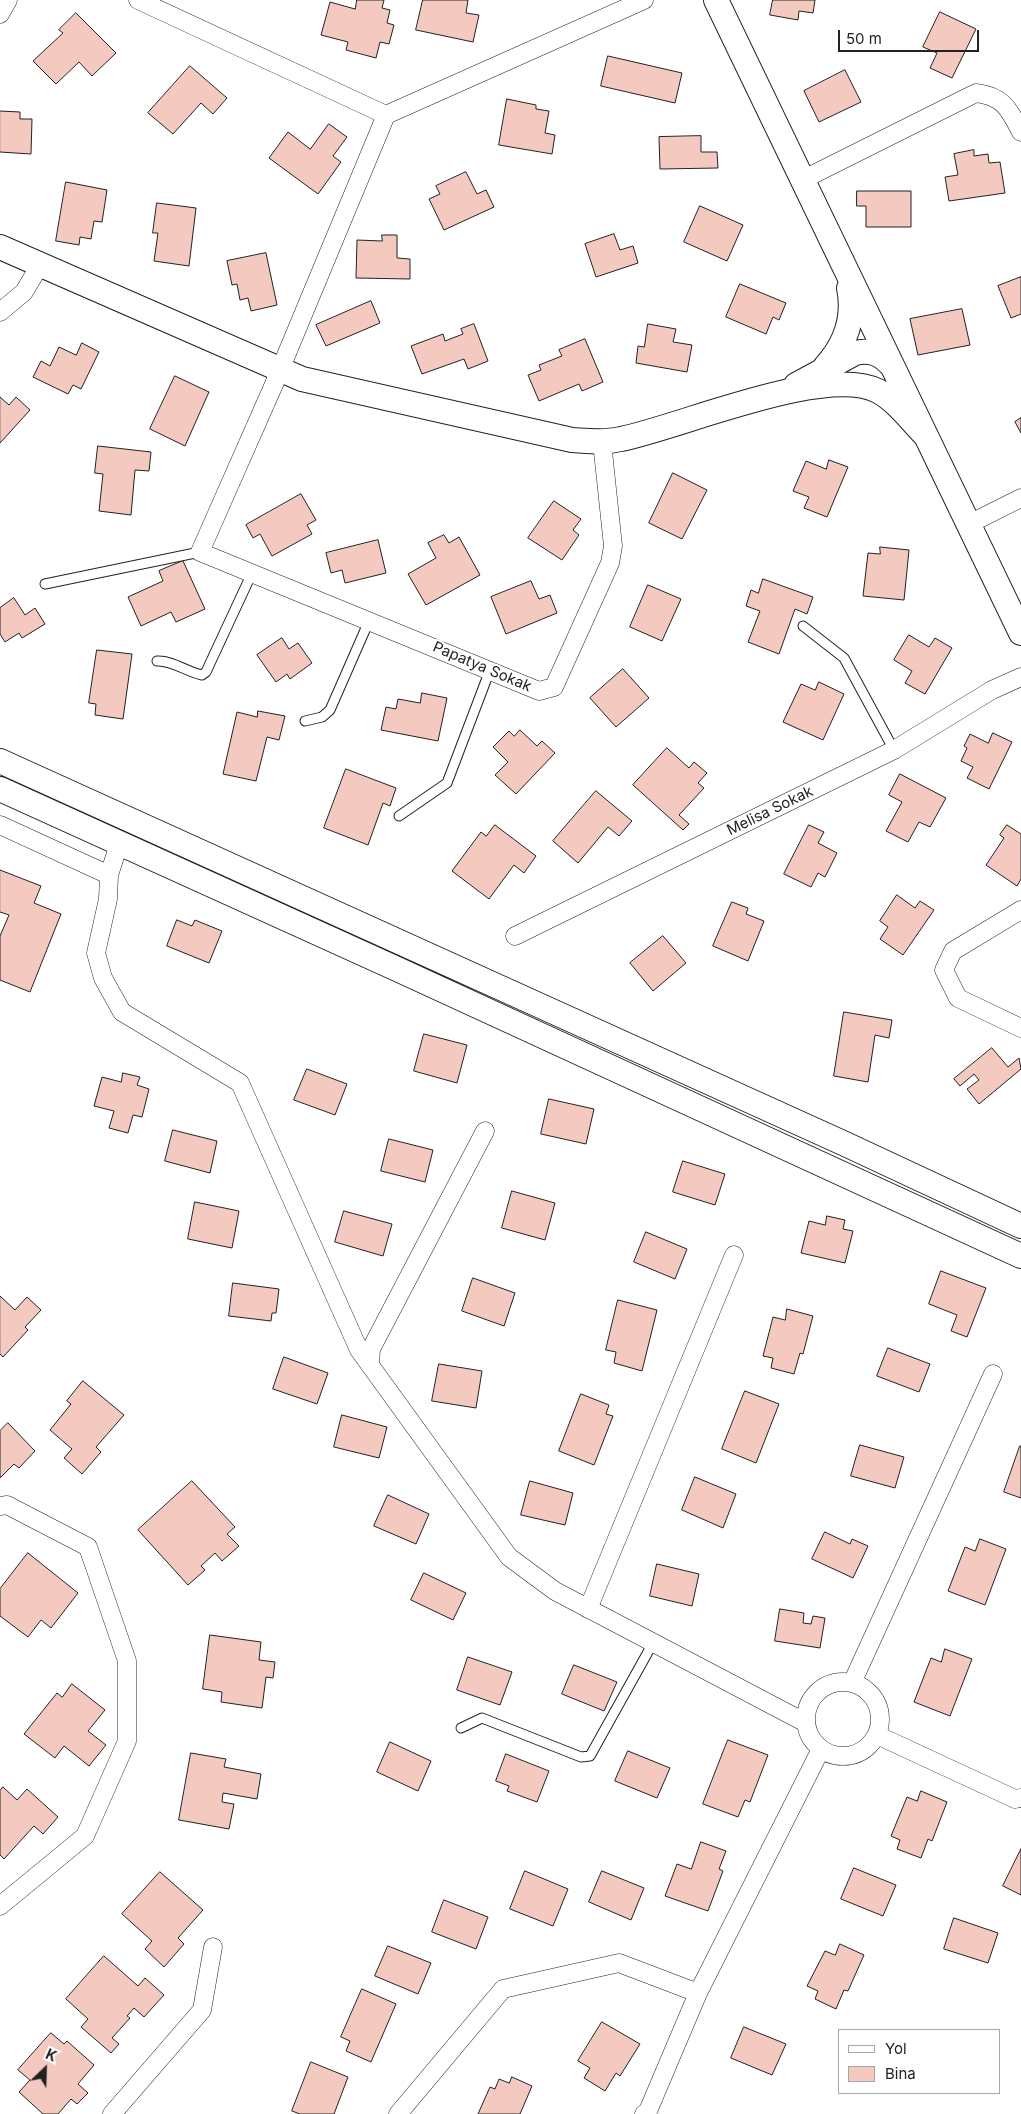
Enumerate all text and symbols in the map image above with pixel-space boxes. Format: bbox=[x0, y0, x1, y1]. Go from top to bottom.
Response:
scale bar bbox=[841, 20, 982, 52]
text: 50 m bbox=[846, 29, 882, 48]
street label: Papatya Sokak bbox=[430, 638, 534, 696]
street label: Melisa Sokak bbox=[724, 782, 816, 840]
legend bbox=[838, 2029, 1001, 2094]
text: Yol bbox=[885, 2039, 907, 2058]
north arrow bbox=[20, 2044, 70, 2094]
text: K bbox=[43, 2045, 59, 2065]
text: Bina bbox=[885, 2064, 916, 2083]

